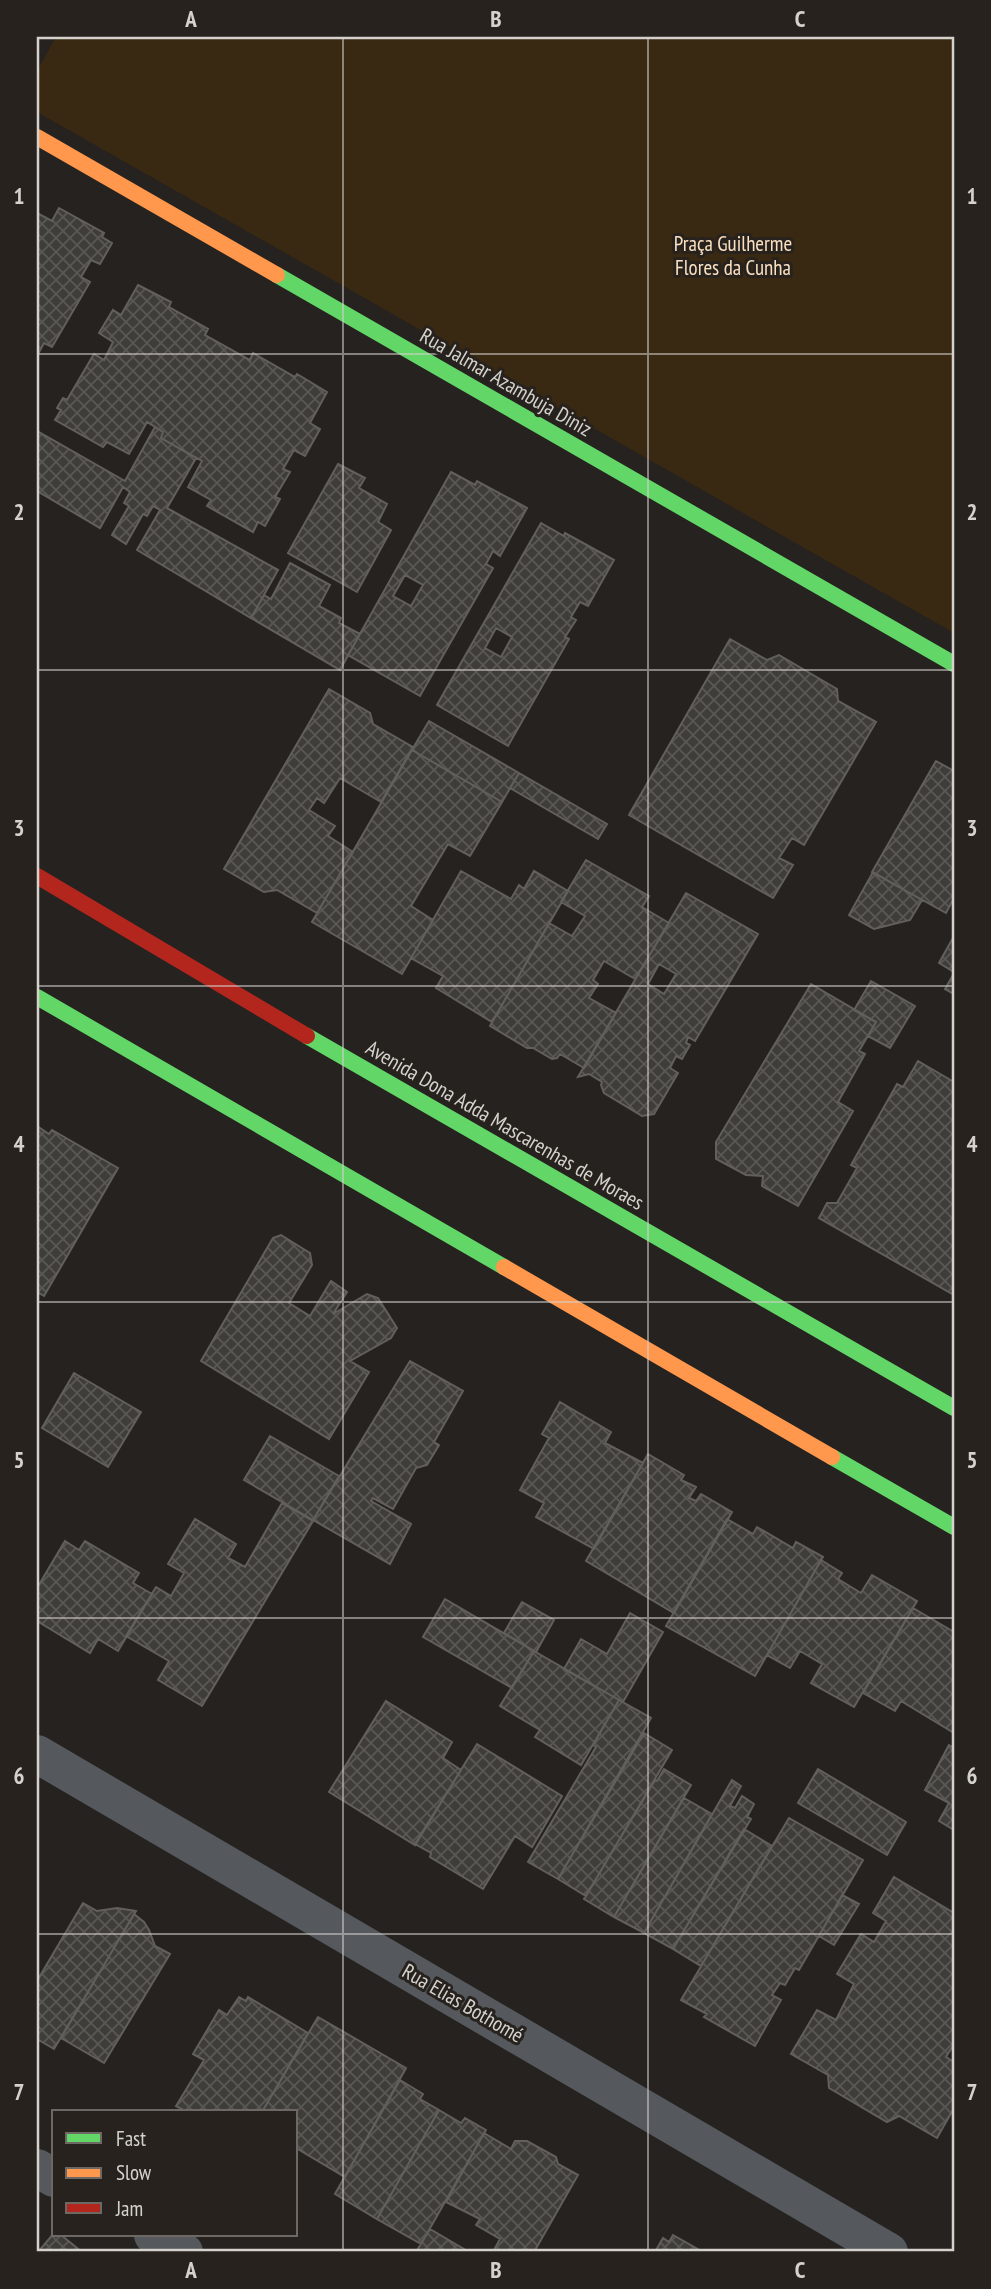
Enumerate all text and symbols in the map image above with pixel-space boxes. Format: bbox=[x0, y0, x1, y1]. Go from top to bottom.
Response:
text: A bbox=[184, 4, 197, 33]
text: B bbox=[490, 4, 502, 33]
text: C bbox=[795, 4, 806, 33]
text: 1 bbox=[14, 181, 25, 210]
text: 1 bbox=[967, 181, 978, 210]
park label: Praça Guilherme Flores da Cunha bbox=[674, 230, 792, 281]
street label: Rua Jalmar Azambuja Diniz bbox=[415, 322, 597, 442]
text: 2 bbox=[14, 497, 25, 526]
text: 2 bbox=[967, 497, 978, 526]
text: 3 bbox=[14, 813, 25, 842]
text: 3 bbox=[967, 813, 978, 842]
street label: Avenida Dona Adda Mascarenhas de Moraes bbox=[361, 1034, 649, 1216]
text: 4 bbox=[14, 1129, 25, 1158]
text: 4 bbox=[967, 1129, 978, 1158]
text: 5 bbox=[14, 1445, 25, 1474]
text: 5 bbox=[967, 1445, 978, 1474]
text: 6 bbox=[14, 1761, 25, 1790]
text: 6 bbox=[967, 1761, 978, 1790]
street label: Rua Elias Bothomé bbox=[397, 1957, 529, 2049]
text: 7 bbox=[14, 2077, 25, 2106]
text: 7 bbox=[967, 2077, 978, 2106]
legend bbox=[52, 2110, 298, 2236]
text: Fast bbox=[116, 2125, 146, 2152]
text: Slow bbox=[116, 2159, 152, 2186]
text: Jam bbox=[115, 2195, 143, 2222]
text: A bbox=[184, 2255, 197, 2284]
text: B bbox=[490, 2255, 502, 2284]
text: C bbox=[795, 2255, 806, 2284]

